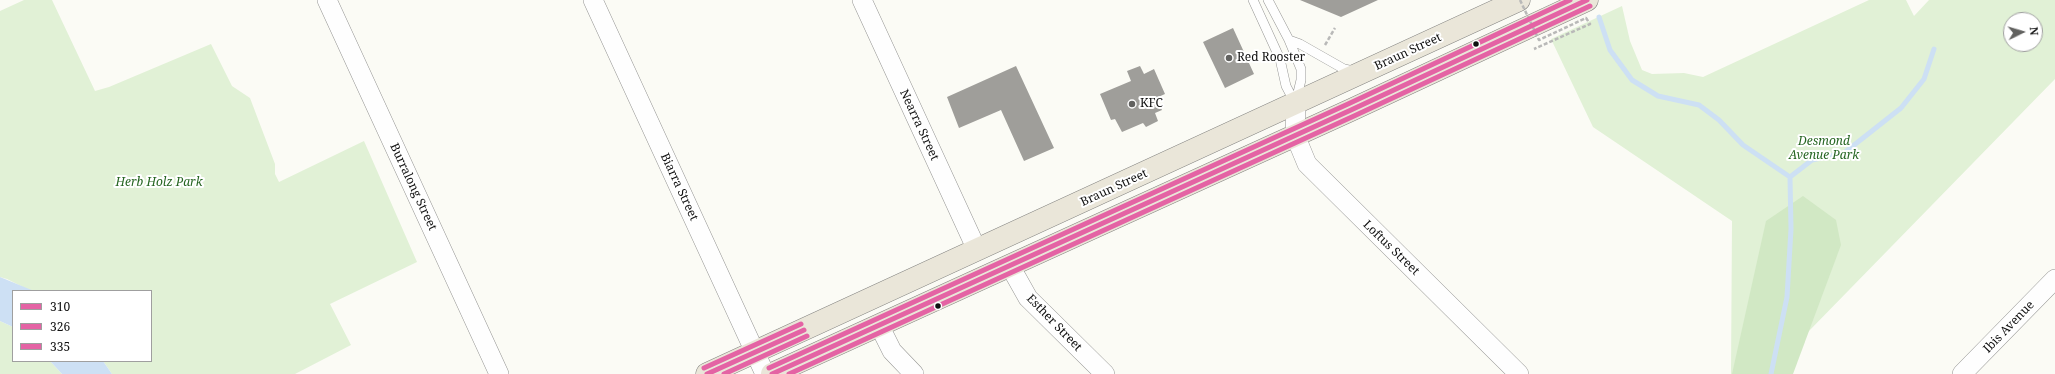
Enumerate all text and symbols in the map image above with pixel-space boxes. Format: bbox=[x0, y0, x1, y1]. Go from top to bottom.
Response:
north arrow bbox=[2003, 12, 2043, 52]
text: N bbox=[2027, 26, 2042, 36]
street label: Braun Street bbox=[1372, 30, 1444, 74]
unlabelled marker bbox=[1471, 39, 1481, 49]
place label: Red Rooster bbox=[1237, 51, 1305, 65]
marker: Red Rooster bbox=[1224, 53, 1234, 63]
street label: Nearra Street bbox=[896, 87, 942, 163]
place label: KFC bbox=[1140, 97, 1163, 111]
marker: KFC bbox=[1127, 99, 1137, 109]
park label: Desmond Avenue Park bbox=[1789, 135, 1859, 163]
street label: Burralong Street bbox=[386, 141, 440, 233]
street label: Biarra Street bbox=[657, 151, 701, 223]
street label: Braun Street bbox=[1078, 166, 1150, 210]
park label: Herb Holz Park bbox=[115, 176, 203, 190]
street label: Loftus Street bbox=[1360, 218, 1422, 278]
legend bbox=[12, 290, 152, 362]
street label: Esther Street bbox=[1023, 292, 1085, 354]
text: 310 bbox=[50, 298, 70, 315]
street label: Ibis Avenue bbox=[1981, 298, 2037, 356]
unlabelled marker bbox=[933, 301, 943, 311]
text: 326 bbox=[50, 318, 70, 335]
text: 335 bbox=[50, 338, 70, 355]

